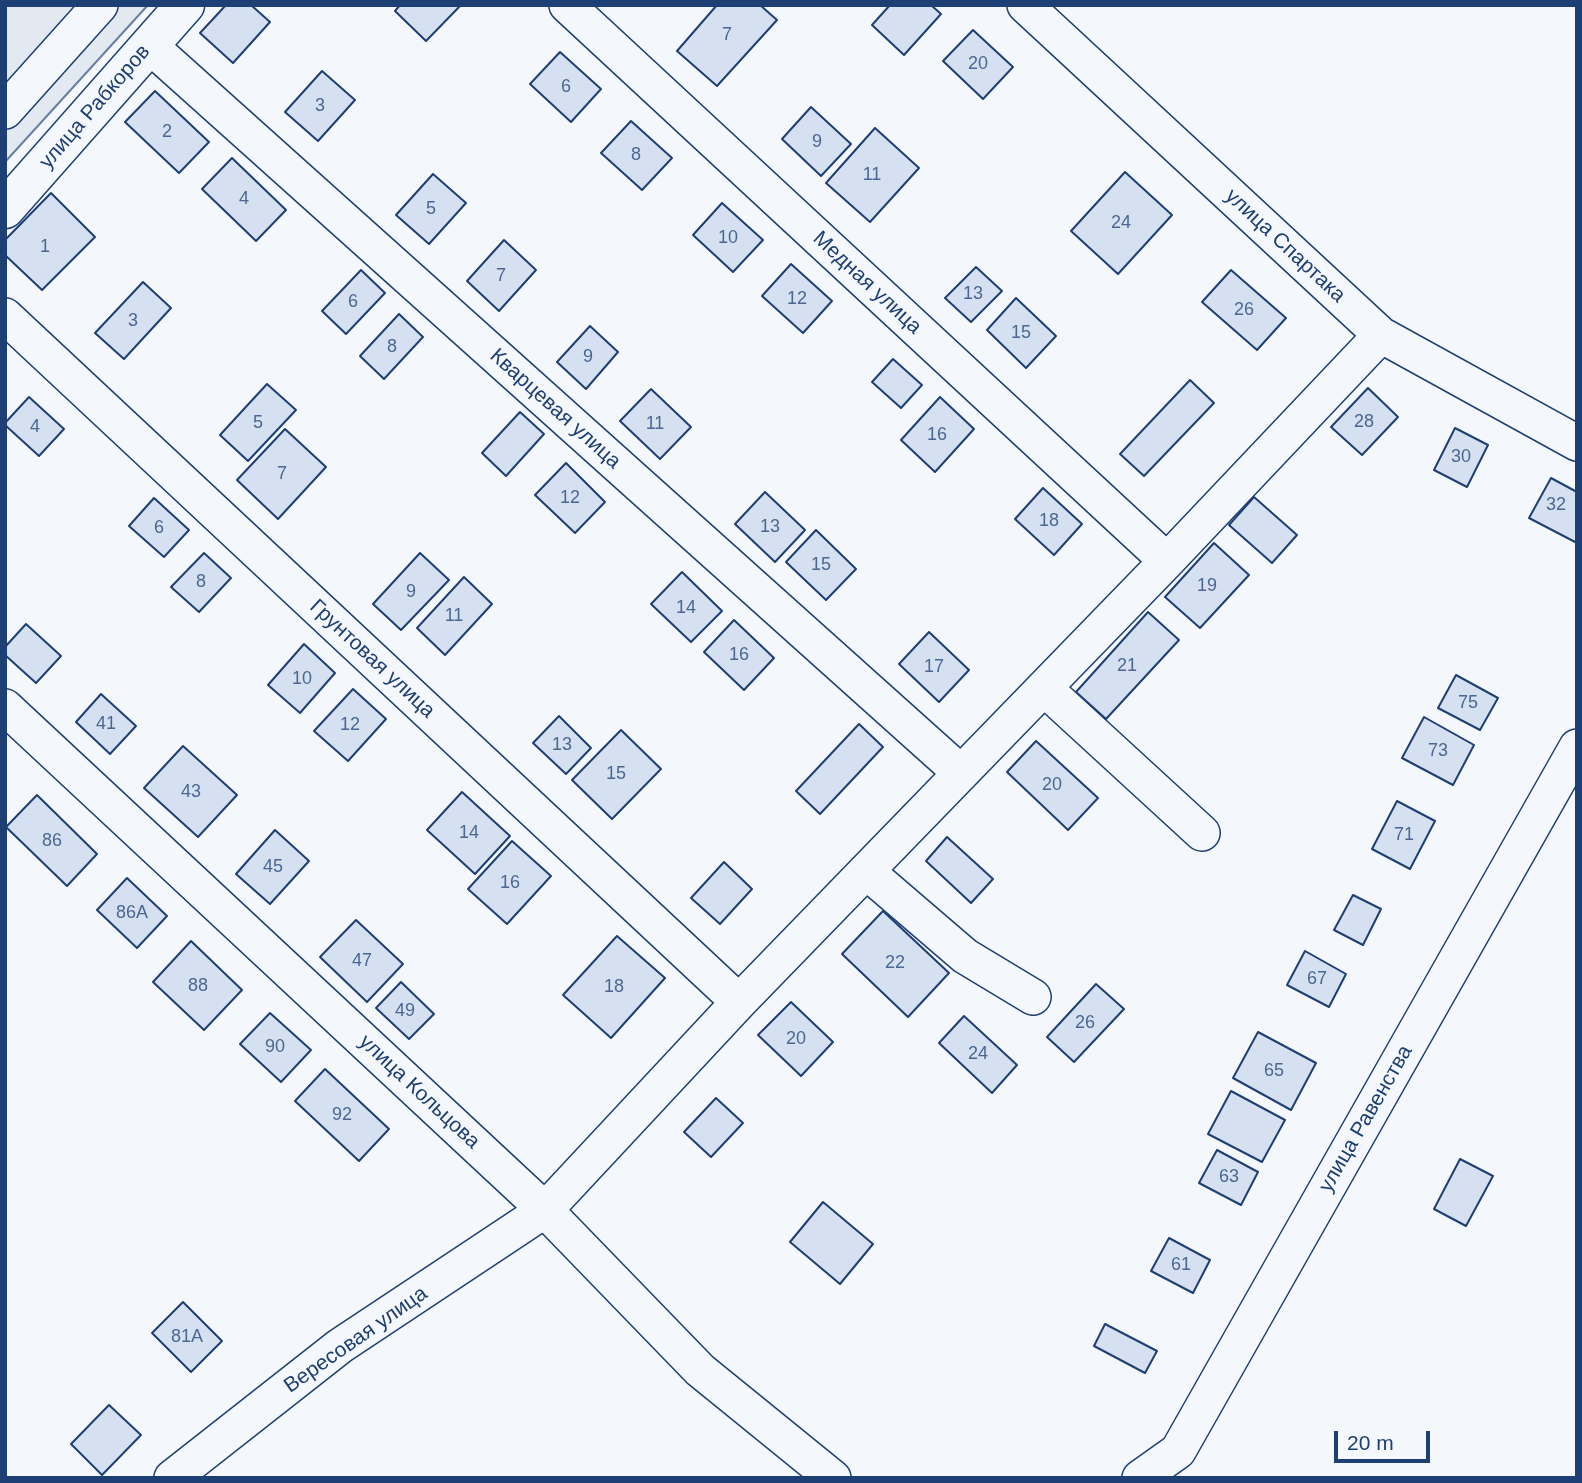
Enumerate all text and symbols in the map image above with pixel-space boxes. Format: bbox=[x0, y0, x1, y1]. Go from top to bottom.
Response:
house number: 7 bbox=[722, 24, 732, 46]
street label: улица Рабкоров bbox=[34, 40, 156, 174]
house number: 20 bbox=[968, 53, 988, 75]
house number: 6 bbox=[561, 76, 571, 98]
house number: 3 bbox=[315, 95, 325, 117]
house number: 2 bbox=[162, 121, 172, 143]
house number: 9 bbox=[812, 131, 822, 153]
house number: 8 bbox=[631, 144, 641, 166]
house number: 11 bbox=[863, 164, 881, 186]
street label: улица Спартака bbox=[1220, 184, 1350, 308]
house number: 4 bbox=[239, 188, 249, 210]
house number: 5 bbox=[426, 198, 436, 220]
house number: 24 bbox=[1111, 212, 1131, 234]
street label: Медная улица bbox=[807, 226, 927, 340]
house number: 10 bbox=[718, 227, 738, 249]
house number: 1 bbox=[40, 236, 50, 258]
house number: 7 bbox=[496, 265, 506, 287]
house number: 13 bbox=[963, 283, 983, 305]
house number: 12 bbox=[787, 288, 807, 310]
house number: 6 bbox=[348, 291, 358, 313]
house number: 26 bbox=[1234, 299, 1254, 321]
house number: 3 bbox=[128, 310, 138, 332]
house number: 15 bbox=[1011, 322, 1031, 344]
house number: 8 bbox=[387, 336, 397, 358]
street label: Кварцевая улица bbox=[484, 344, 626, 474]
house number: 9 bbox=[583, 346, 593, 368]
house number: 28 bbox=[1354, 411, 1374, 433]
house number: 5 bbox=[253, 412, 263, 434]
house number: 11 bbox=[646, 413, 664, 435]
house number: 4 bbox=[30, 416, 40, 438]
house number: 16 bbox=[927, 424, 947, 446]
house number: 30 bbox=[1451, 446, 1471, 468]
house number: 7 bbox=[277, 463, 287, 485]
house number: 12 bbox=[560, 487, 580, 509]
house number: 32 bbox=[1546, 494, 1566, 516]
house number: 18 bbox=[1039, 510, 1059, 532]
house number: 13 bbox=[760, 516, 780, 538]
house number: 6 bbox=[154, 517, 164, 539]
house number: 15 bbox=[811, 554, 831, 576]
house number: 8 bbox=[196, 571, 206, 593]
house number: 19 bbox=[1197, 575, 1217, 597]
house number: 9 bbox=[406, 581, 416, 603]
street label: Грунтовая улица bbox=[304, 594, 440, 724]
house number: 14 bbox=[676, 597, 696, 619]
house number: 11 bbox=[445, 605, 463, 627]
house number: 16 bbox=[729, 644, 749, 666]
house number: 21 bbox=[1117, 655, 1137, 677]
house number: 17 bbox=[924, 656, 944, 678]
house number: 10 bbox=[292, 668, 312, 690]
house number: 75 bbox=[1458, 692, 1478, 714]
house number: 41 bbox=[96, 713, 116, 735]
house number: 12 bbox=[340, 714, 360, 736]
house number: 13 bbox=[552, 734, 572, 756]
house number: 73 bbox=[1428, 740, 1448, 762]
house number: 15 bbox=[606, 763, 626, 785]
house number: 20 bbox=[1042, 774, 1062, 796]
house number: 43 bbox=[181, 781, 201, 803]
house number: 14 bbox=[459, 822, 479, 844]
house number: 71 bbox=[1394, 824, 1414, 846]
house number: 86 bbox=[42, 830, 62, 852]
house number: 45 bbox=[263, 856, 283, 878]
house number: 16 bbox=[500, 872, 520, 894]
house number: 86А bbox=[116, 902, 148, 924]
house number: 47 bbox=[352, 950, 372, 972]
house number: 22 bbox=[885, 952, 905, 974]
house number: 67 bbox=[1307, 968, 1327, 990]
house number: 88 bbox=[188, 975, 208, 997]
house number: 18 bbox=[604, 976, 624, 998]
house number: 49 bbox=[395, 1000, 415, 1022]
house number: 26 bbox=[1075, 1012, 1095, 1034]
house number: 20 bbox=[786, 1028, 806, 1050]
street label: улица Кольцова bbox=[353, 1029, 485, 1155]
house number: 90 bbox=[265, 1036, 285, 1058]
street label: улица Равенства bbox=[1314, 1041, 1418, 1197]
house number: 24 bbox=[968, 1043, 988, 1065]
house number: 65 bbox=[1264, 1060, 1284, 1082]
house number: 92 bbox=[332, 1104, 352, 1126]
house number: 63 bbox=[1219, 1166, 1239, 1188]
house number: 61 bbox=[1171, 1254, 1191, 1276]
street label: Вересовая улица bbox=[280, 1281, 432, 1399]
house number: 81А bbox=[171, 1326, 203, 1348]
scale bar bbox=[1337, 1416, 1433, 1460]
text: 20 m bbox=[1347, 1431, 1394, 1454]

